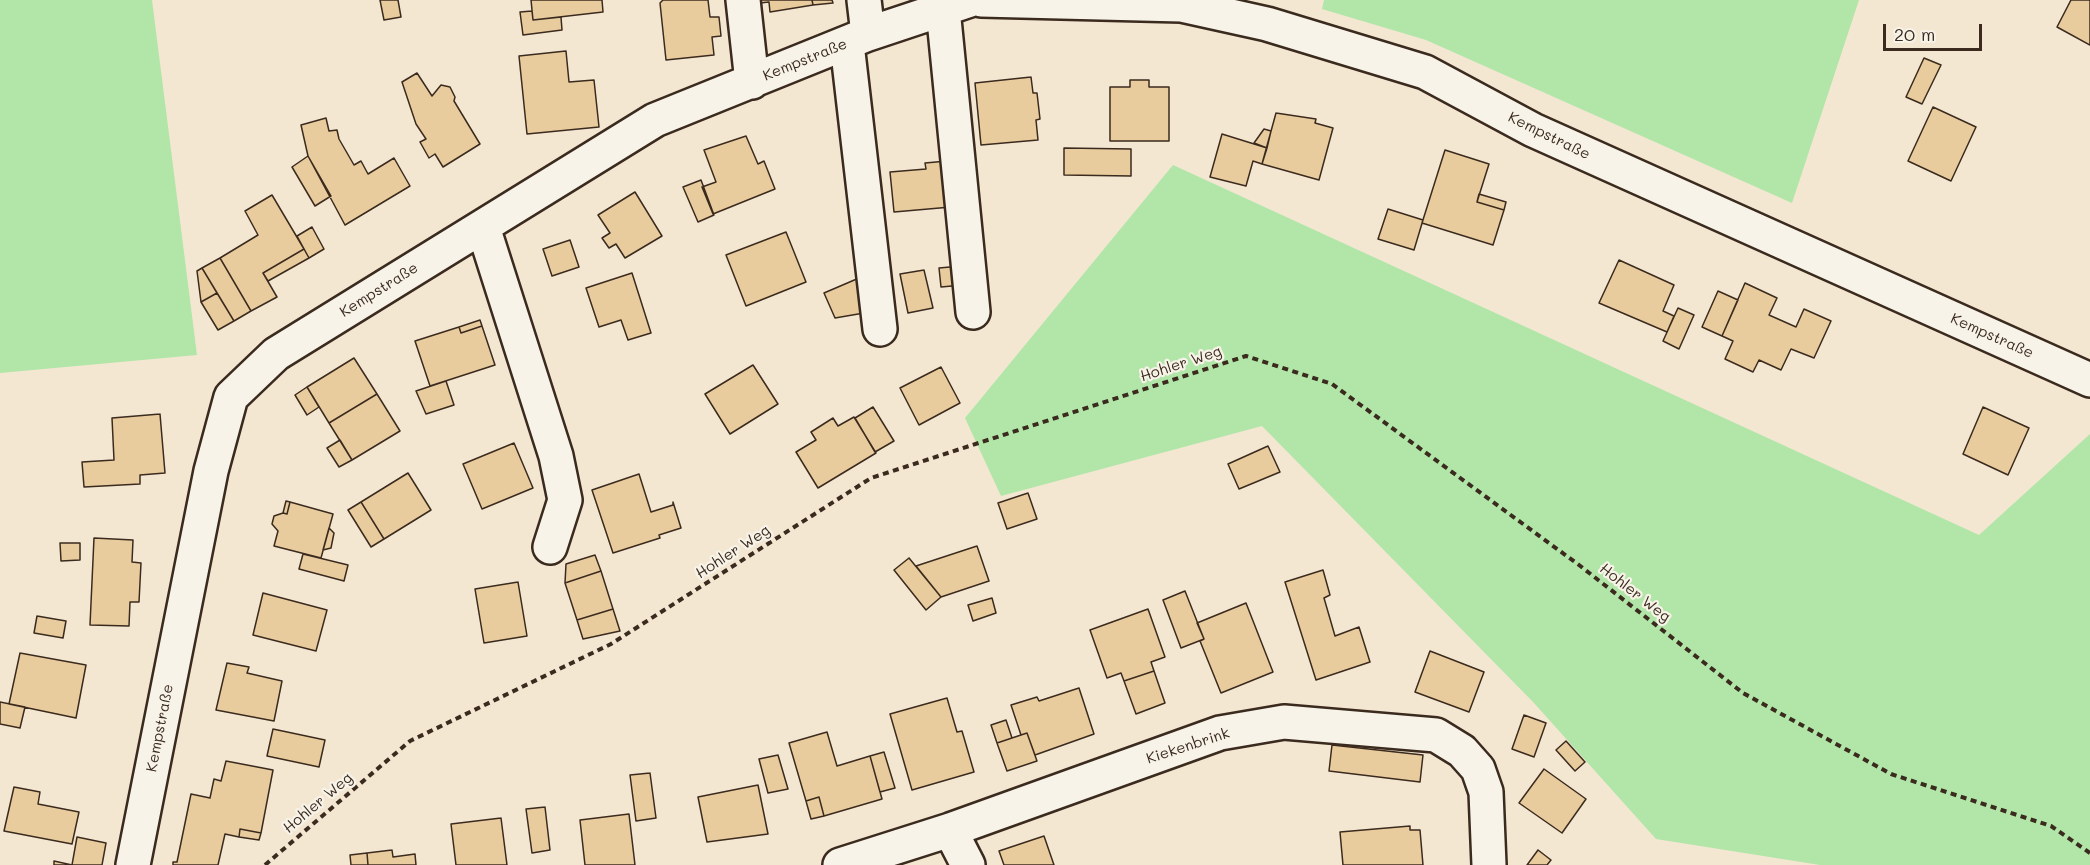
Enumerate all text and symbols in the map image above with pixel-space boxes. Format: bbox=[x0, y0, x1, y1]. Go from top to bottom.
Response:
scale bar bbox=[1886, 12, 1985, 50]
text: 20 m bbox=[1894, 22, 1935, 46]
street label: Kempstraße bbox=[760, 35, 850, 85]
street label: Kempstraße bbox=[1505, 108, 1593, 164]
street label: Kempstraße bbox=[336, 259, 422, 321]
street label: Kempstraße bbox=[1948, 310, 2036, 362]
street label: Hohler Weg bbox=[1138, 342, 1224, 386]
street label: Hohler Weg bbox=[693, 521, 773, 583]
street label: Hohler Weg bbox=[1596, 560, 1674, 626]
street label: Kempstraße bbox=[143, 683, 177, 773]
street label: Kiekenbrink bbox=[1144, 724, 1232, 768]
street label: Hohler Weg bbox=[280, 769, 356, 837]

